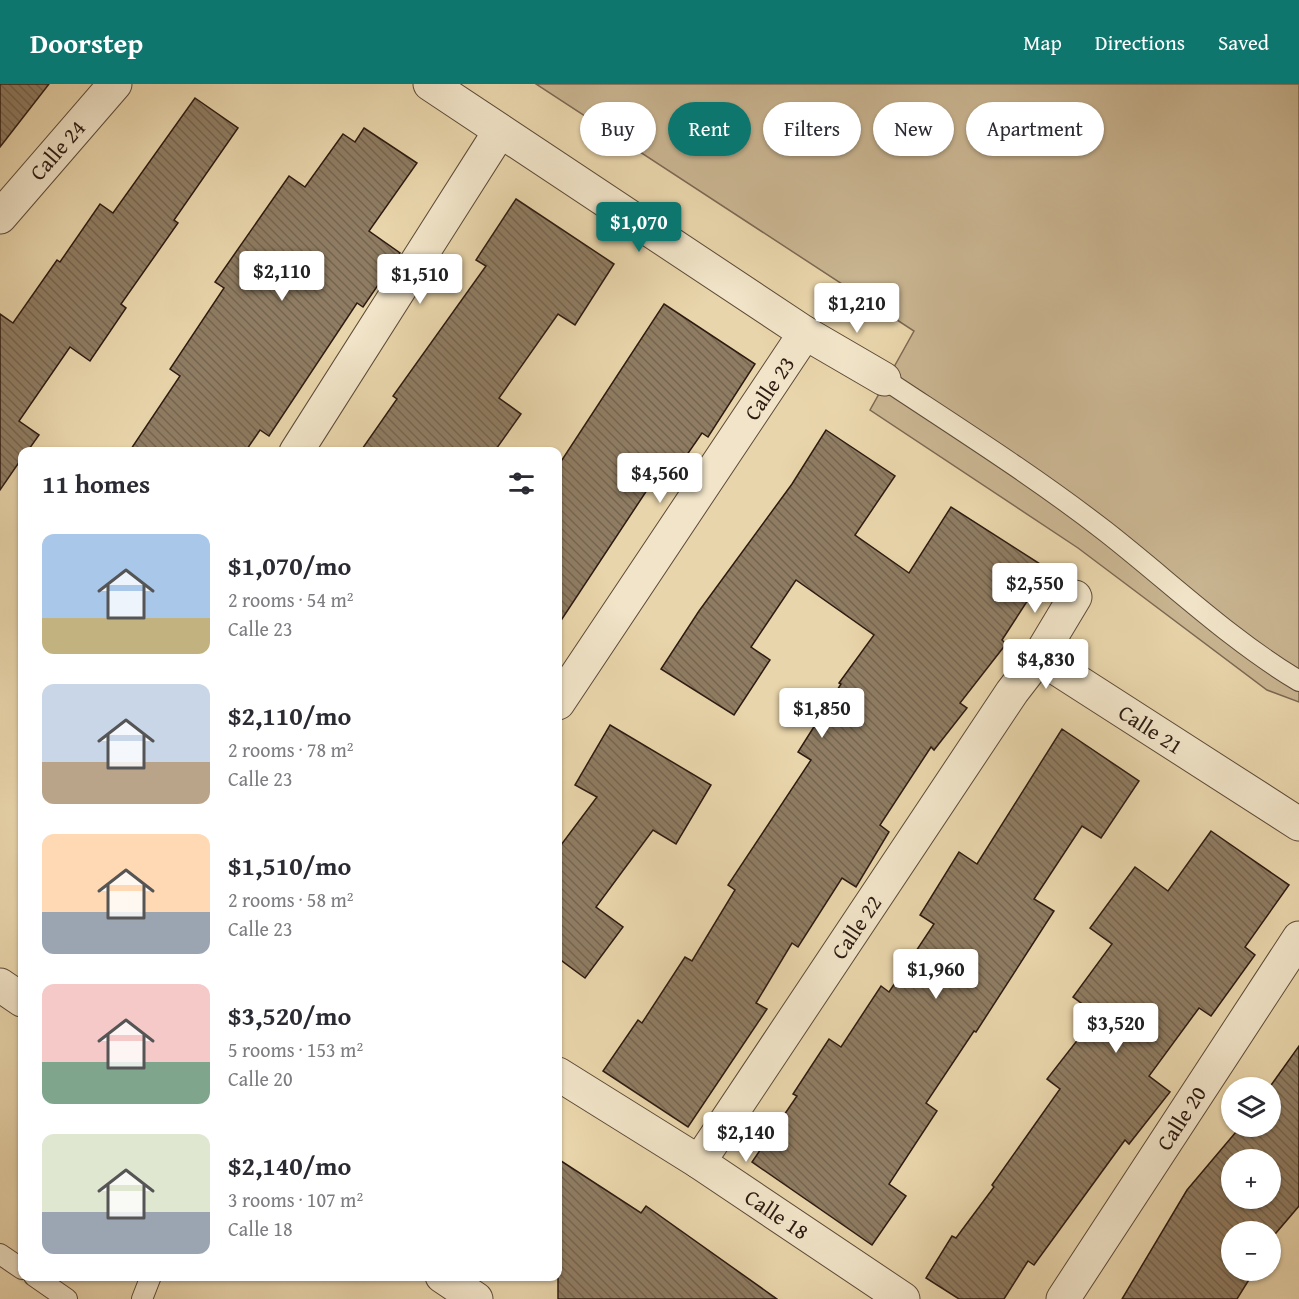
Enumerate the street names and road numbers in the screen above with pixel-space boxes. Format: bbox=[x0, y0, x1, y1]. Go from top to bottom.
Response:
street label: Calle 24 bbox=[22, 113, 92, 187]
street label: Calle 23 bbox=[736, 350, 802, 426]
street label: Calle 21 bbox=[1112, 696, 1190, 762]
street label: Calle 22 bbox=[823, 889, 889, 965]
street label: Calle 20 bbox=[1148, 1079, 1214, 1157]
street label: Calle 18 bbox=[739, 1181, 815, 1247]

